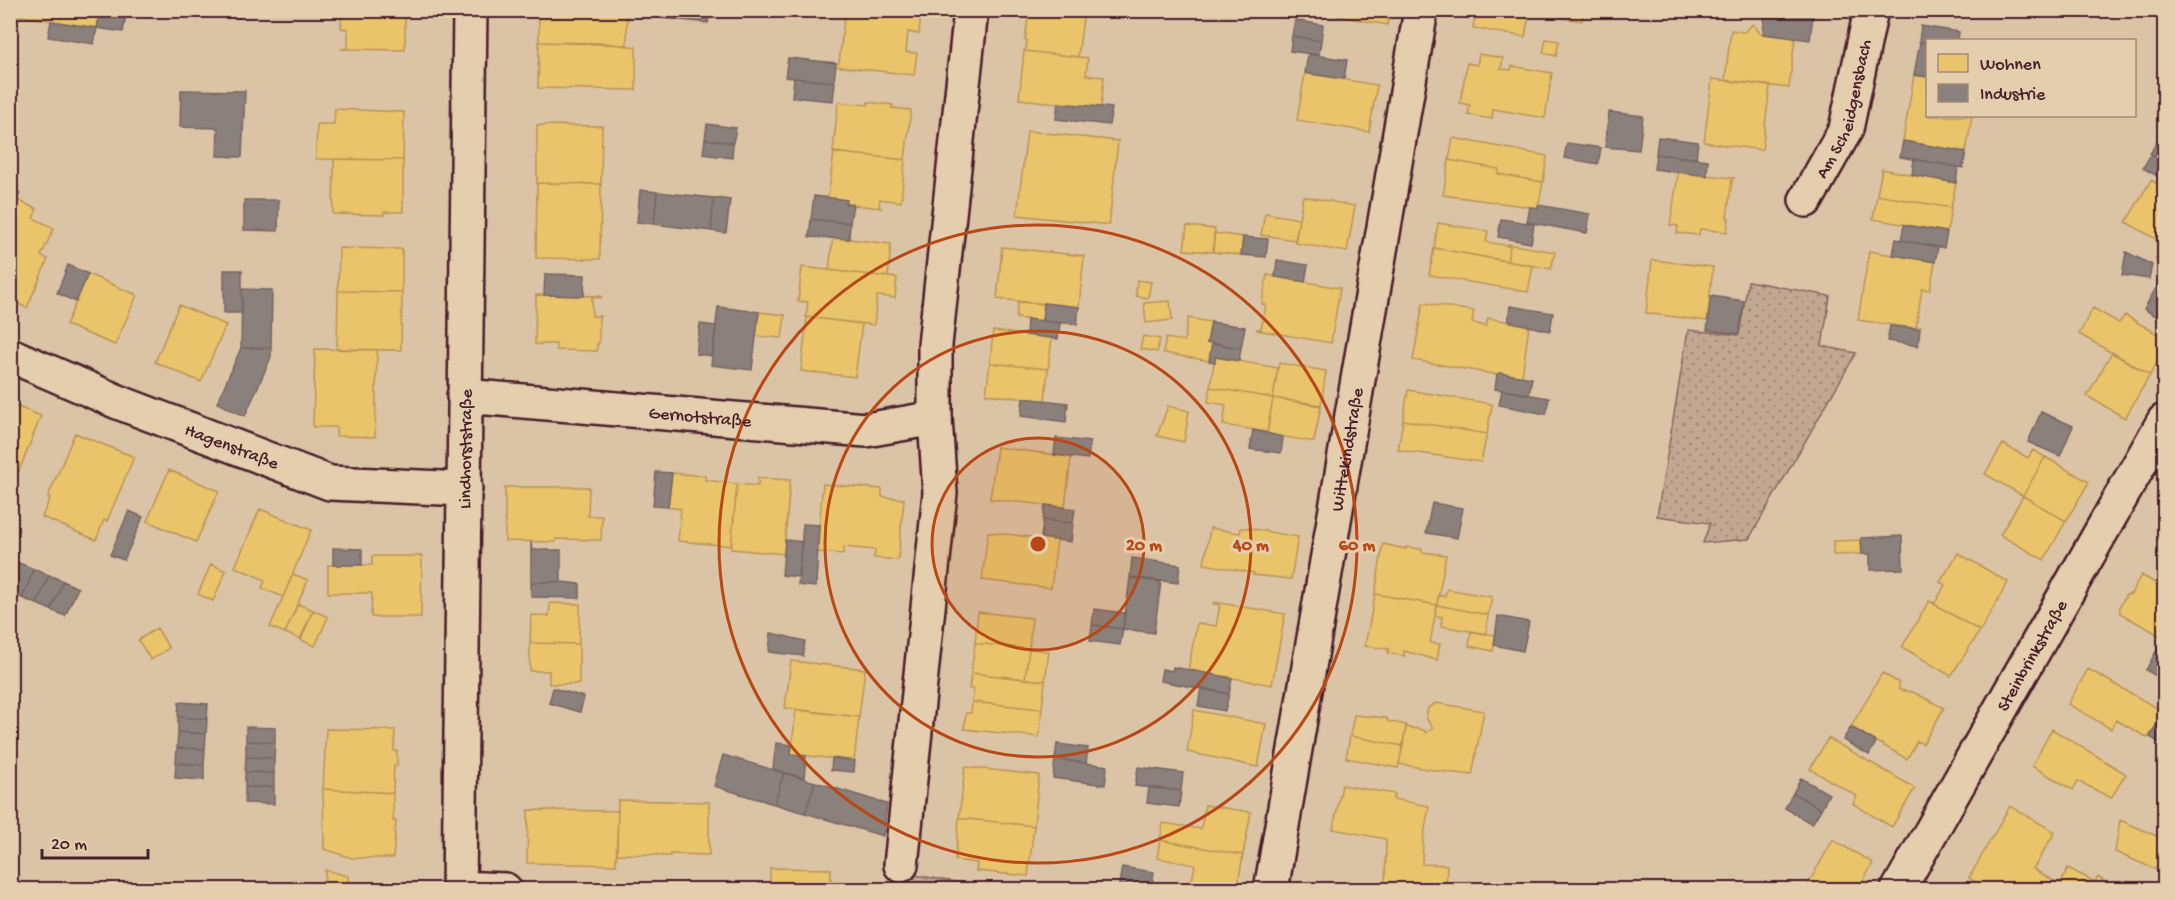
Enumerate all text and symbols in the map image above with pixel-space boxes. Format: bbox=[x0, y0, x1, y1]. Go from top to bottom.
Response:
street label: Am Scheidgensbach bbox=[1812, 38, 1878, 183]
legend bbox=[1926, 39, 2136, 117]
text: Wohnen bbox=[1980, 55, 2041, 76]
text: Industrie bbox=[1980, 85, 2046, 106]
street label: Wittekindstraße bbox=[1328, 386, 1370, 513]
street label: Lindhorststraße bbox=[456, 388, 478, 509]
street label: Gernotstraße bbox=[648, 404, 753, 433]
street label: Hagenstraße bbox=[181, 420, 282, 476]
centre of rings bbox=[1028, 534, 1048, 554]
text: 20 m bbox=[1126, 536, 1162, 557]
text: 40 m bbox=[1232, 536, 1269, 557]
text: 60 m bbox=[1339, 536, 1375, 557]
street label: Steinbrinkstraße bbox=[1994, 596, 2074, 716]
scale bar bbox=[42, 822, 148, 860]
text: 20 m bbox=[51, 835, 87, 856]

